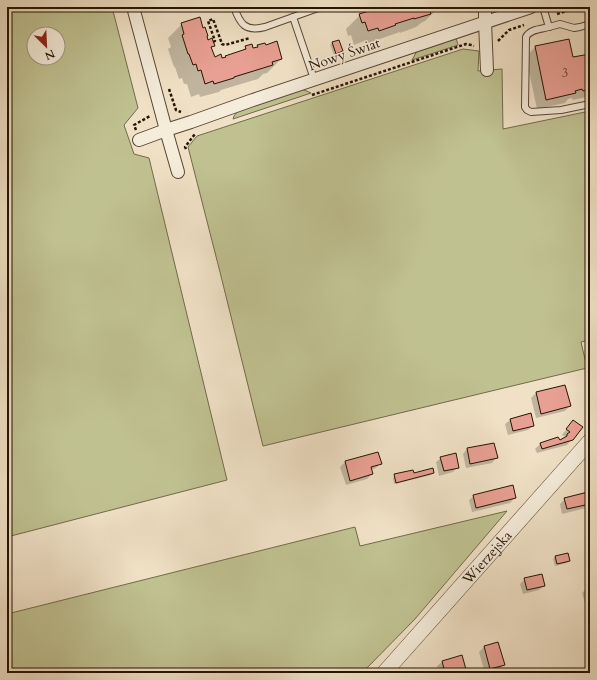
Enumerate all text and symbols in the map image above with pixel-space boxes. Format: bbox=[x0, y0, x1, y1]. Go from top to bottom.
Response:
north arrow bbox=[26, 26, 66, 66]
street label: Nowy Świat bbox=[306, 33, 383, 76]
text: N bbox=[42, 46, 57, 64]
house number: 3 bbox=[562, 65, 568, 81]
street label: Wierzejska bbox=[458, 527, 516, 589]

